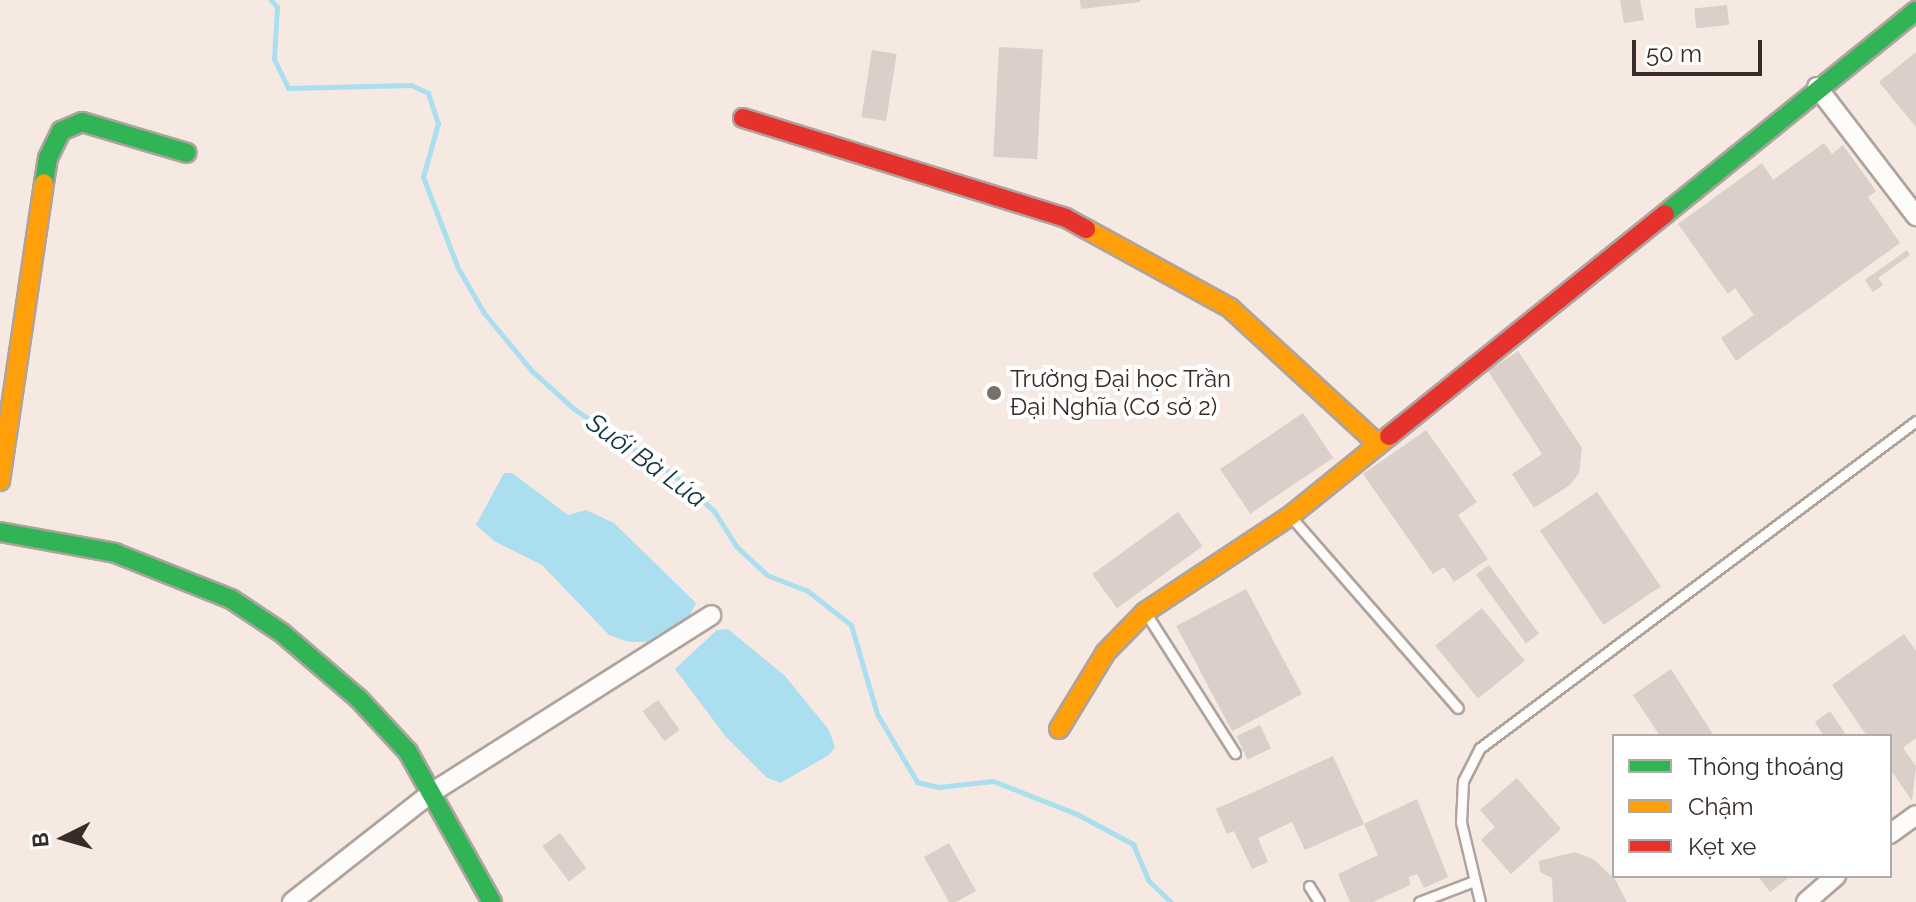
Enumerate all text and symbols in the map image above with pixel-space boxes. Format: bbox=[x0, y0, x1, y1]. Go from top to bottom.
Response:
scale bar bbox=[1636, 24, 1766, 74]
text: 50 m bbox=[1646, 39, 1702, 68]
place label: Trường Đại học Trần Đại Nghĩa (Cơ sở 2) bbox=[1010, 365, 1232, 421]
marker: Trường Đại học Trần Đại Nghĩa (Cơ sở 2) bbox=[985, 384, 1003, 402]
water label: Suối Bà Lúa bbox=[580, 407, 712, 515]
legend bbox=[1612, 734, 1892, 878]
text: Thông thoáng bbox=[1688, 752, 1844, 781]
text: Chậm bbox=[1688, 792, 1754, 821]
north arrow bbox=[24, 798, 104, 878]
text: B bbox=[26, 832, 54, 849]
text: Kẹt xe bbox=[1688, 832, 1756, 861]

